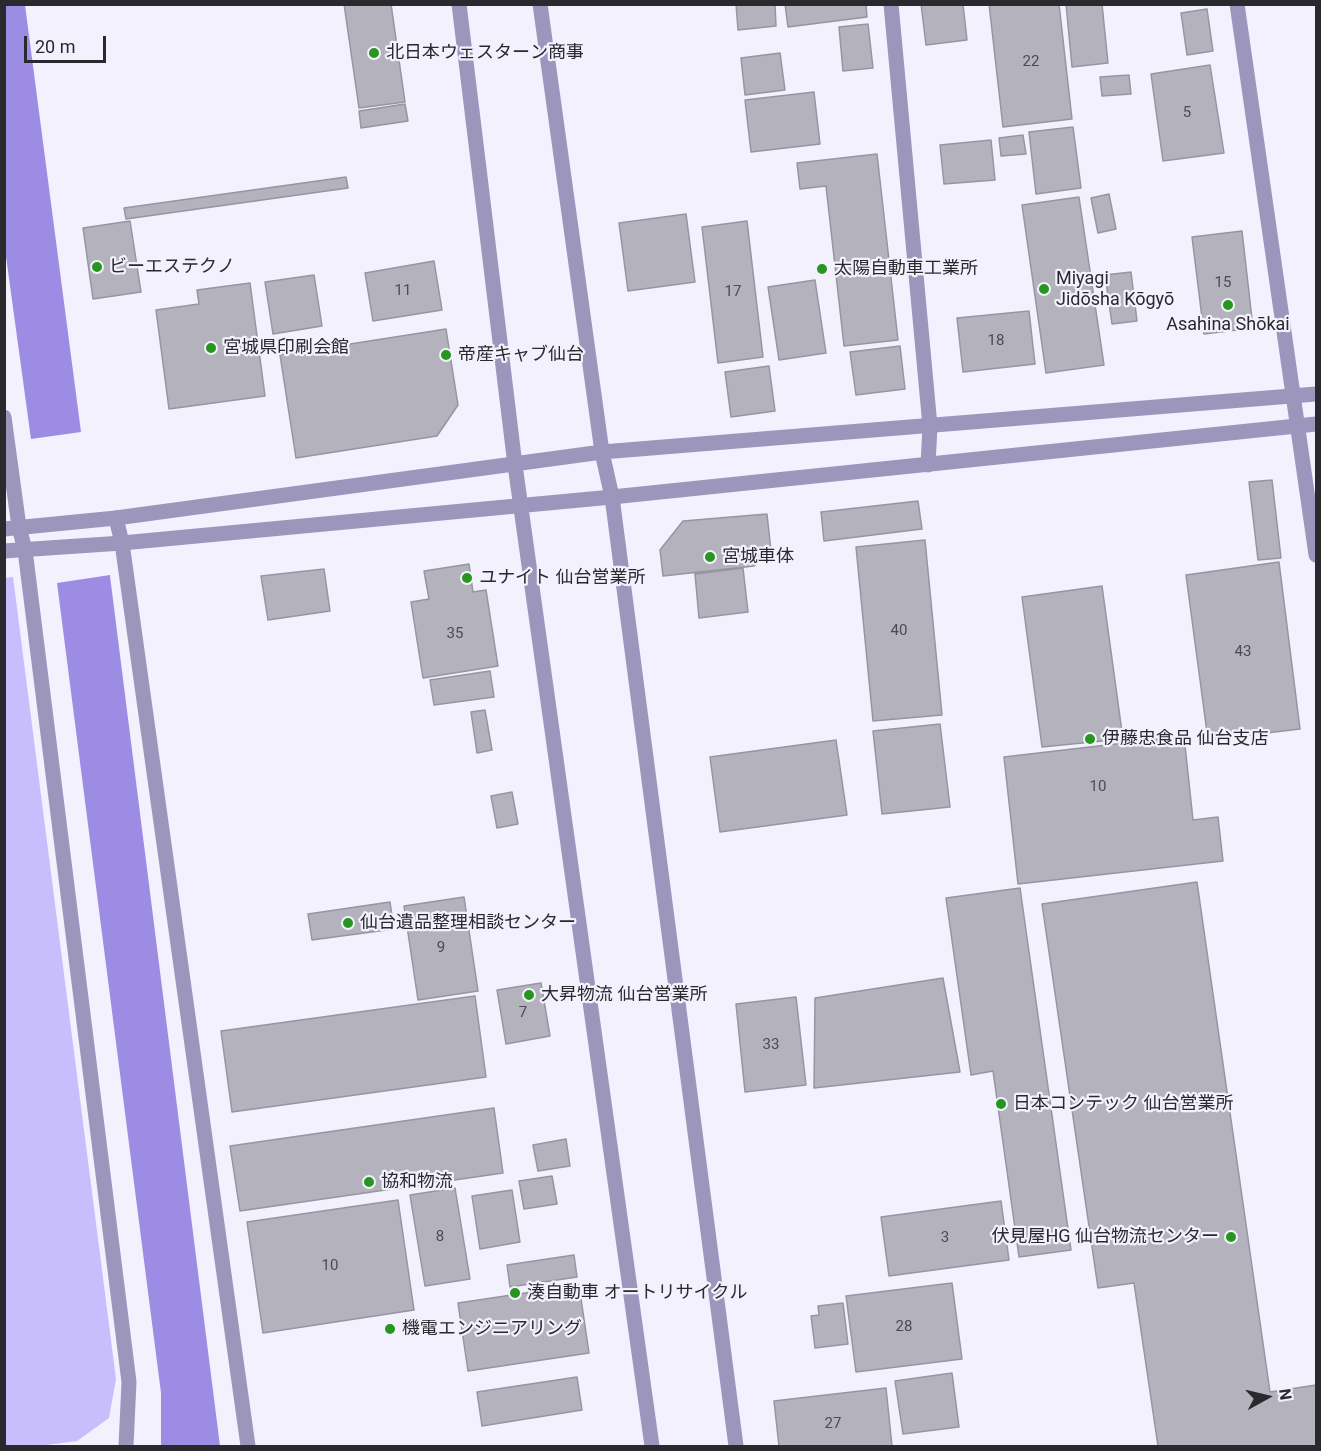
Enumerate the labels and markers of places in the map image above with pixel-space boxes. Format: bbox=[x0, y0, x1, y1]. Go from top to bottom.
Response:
place label: 北日本ウェスターン商事 bbox=[386, 42, 584, 64]
marker: 北日本ウェスターン商事 bbox=[367, 46, 381, 60]
place label: ビーエステクノ bbox=[109, 256, 235, 278]
place label: 太陽自動車工業所 bbox=[834, 258, 978, 280]
marker: ビーエステクノ bbox=[90, 260, 104, 274]
marker: 太陽自動車工業所 bbox=[815, 262, 829, 276]
place label: Miyagi Jidōsha Kōgyō bbox=[1056, 268, 1174, 310]
marker: Miyagi Jidōsha Kōgyō bbox=[1037, 282, 1051, 296]
marker: Asahina Shōkai bbox=[1221, 298, 1235, 312]
place label: Asahina Shōkai bbox=[1166, 314, 1290, 336]
place label: 宮城県印刷会館 bbox=[223, 337, 349, 359]
marker: 宮城県印刷会館 bbox=[204, 341, 218, 355]
place label: 帝産キャブ仙台 bbox=[458, 344, 584, 366]
marker: 帝産キャブ仙台 bbox=[439, 348, 453, 362]
place label: 宮城車体 bbox=[722, 546, 794, 568]
marker: 宮城車体 bbox=[703, 550, 717, 564]
place label: ユナイト 仙台営業所 bbox=[479, 567, 645, 589]
marker: ユナイト 仙台営業所 bbox=[460, 571, 474, 585]
place label: 伊藤忠食品 仙台支店 bbox=[1102, 728, 1268, 750]
marker: 伊藤忠食品 仙台支店 bbox=[1083, 732, 1097, 746]
place label: 仙台遺品整理相談センター bbox=[360, 912, 576, 934]
marker: 仙台遺品整理相談センター bbox=[341, 916, 355, 930]
place label: 大昇物流 仙台営業所 bbox=[541, 984, 707, 1006]
marker: 大昇物流 仙台営業所 bbox=[522, 988, 536, 1002]
place label: 日本コンテック 仙台営業所 bbox=[1013, 1093, 1233, 1115]
marker: 日本コンテック 仙台営業所 bbox=[994, 1097, 1008, 1111]
place label: 協和物流 bbox=[381, 1171, 453, 1193]
marker: 協和物流 bbox=[362, 1175, 376, 1189]
place label: 伏見屋HG 仙台物流センター bbox=[991, 1226, 1219, 1248]
marker: 伏見屋HG 仙台物流センター bbox=[1224, 1230, 1238, 1244]
place label: 湊自動車 オートリサイクル bbox=[527, 1282, 747, 1304]
marker: 湊自動車 オートリサイクル bbox=[508, 1286, 522, 1300]
place label: 機電エンジニアリング bbox=[402, 1318, 582, 1340]
marker: 機電エンジニアリング bbox=[383, 1322, 397, 1336]

